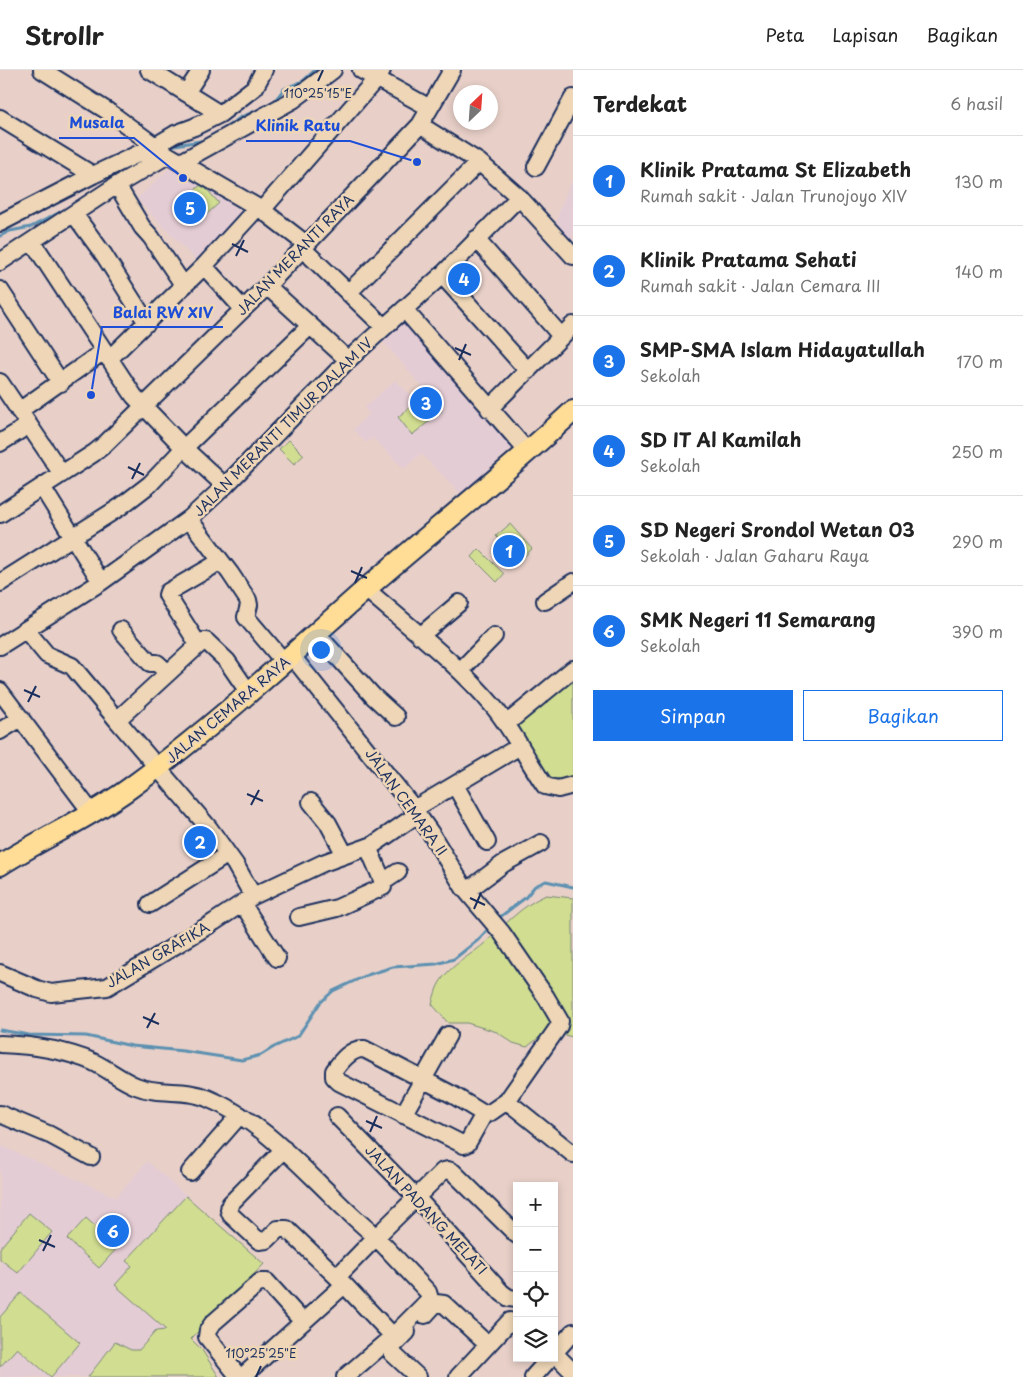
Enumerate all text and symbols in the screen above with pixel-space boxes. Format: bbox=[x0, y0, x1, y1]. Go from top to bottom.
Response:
text: Strollr bbox=[25, 17, 104, 53]
text: Peta bbox=[766, 21, 804, 48]
text: Lapisan bbox=[832, 21, 898, 48]
text: Bagikan bbox=[926, 21, 998, 48]
text: 110°25'15"E bbox=[284, 84, 352, 102]
north arrow bbox=[453, 85, 498, 130]
text: Terdekat bbox=[593, 87, 687, 119]
text: 6 hasil bbox=[951, 91, 1003, 115]
callout: Musala bbox=[59, 108, 134, 138]
text: Musala bbox=[69, 110, 125, 133]
callout: Klinik Ratu bbox=[246, 111, 350, 141]
text: Klinik Ratu bbox=[255, 113, 341, 136]
text: Klinik Pratama St Elizabeth bbox=[640, 155, 911, 183]
text: 1 bbox=[605, 169, 613, 193]
text: 130 m bbox=[955, 169, 1003, 193]
text: Rumah sakit · Jalan Trunojoyo XIV bbox=[640, 183, 907, 207]
pin: 5 bbox=[174, 189, 206, 227]
street label: JALAN MERANTI RAYA bbox=[231, 189, 359, 320]
text: Klinik Pratama Sehati bbox=[640, 245, 857, 273]
text: 2 bbox=[603, 259, 615, 283]
text: 140 m bbox=[955, 259, 1003, 283]
pin: 4 bbox=[448, 260, 480, 298]
text: Rumah sakit · Jalan Cemara III bbox=[640, 273, 881, 297]
callout: Balai RW XIV bbox=[102, 297, 223, 327]
text: Balai RW XIV bbox=[113, 300, 214, 323]
street label: JALAN MERANTI TIMUR DALAM IV bbox=[188, 332, 377, 521]
text: SMP-SMA Islam Hidayatullah bbox=[640, 335, 925, 363]
text: 3 bbox=[604, 349, 614, 373]
text: 170 m bbox=[957, 349, 1003, 373]
text: Sekolah bbox=[640, 363, 701, 387]
pin: 3 bbox=[410, 384, 442, 422]
text: SD IT Al Kamilah bbox=[640, 425, 801, 453]
text: 4 bbox=[604, 439, 614, 463]
text: 250 m bbox=[952, 439, 1003, 463]
text: Sekolah bbox=[640, 453, 701, 477]
text: SD Negeri Srondol Wetan 03 bbox=[640, 515, 915, 543]
text: 5 bbox=[604, 529, 614, 553]
text: 290 m bbox=[952, 529, 1003, 553]
pin: 1 bbox=[493, 532, 525, 570]
text: Sekolah · Jalan Gaharu Raya bbox=[640, 543, 869, 567]
text: SMK Negeri 11 Semarang bbox=[640, 605, 876, 633]
text: 6 bbox=[603, 619, 615, 643]
text: 390 m bbox=[952, 619, 1003, 643]
text: Sekolah bbox=[640, 633, 701, 657]
your location bbox=[308, 637, 334, 663]
street label: JALAN CEMARA RAYA bbox=[161, 651, 295, 768]
button: Simpan bbox=[593, 690, 793, 741]
button: Bagikan bbox=[803, 690, 1003, 741]
street label: JALAN CEMARA II bbox=[360, 744, 452, 860]
pin: 2 bbox=[184, 823, 216, 861]
street label: JALAN GRAFIKA bbox=[102, 916, 213, 993]
street label: JALAN PADANG MELATI bbox=[360, 1140, 492, 1279]
map controls bbox=[513, 1182, 558, 1362]
button: + bbox=[513, 1182, 558, 1227]
pin: 6 bbox=[97, 1212, 129, 1250]
button: − bbox=[513, 1227, 558, 1272]
button: locate bbox=[513, 1272, 558, 1317]
button: layers bbox=[513, 1317, 558, 1362]
text: 110°25'25"E bbox=[225, 1344, 297, 1362]

